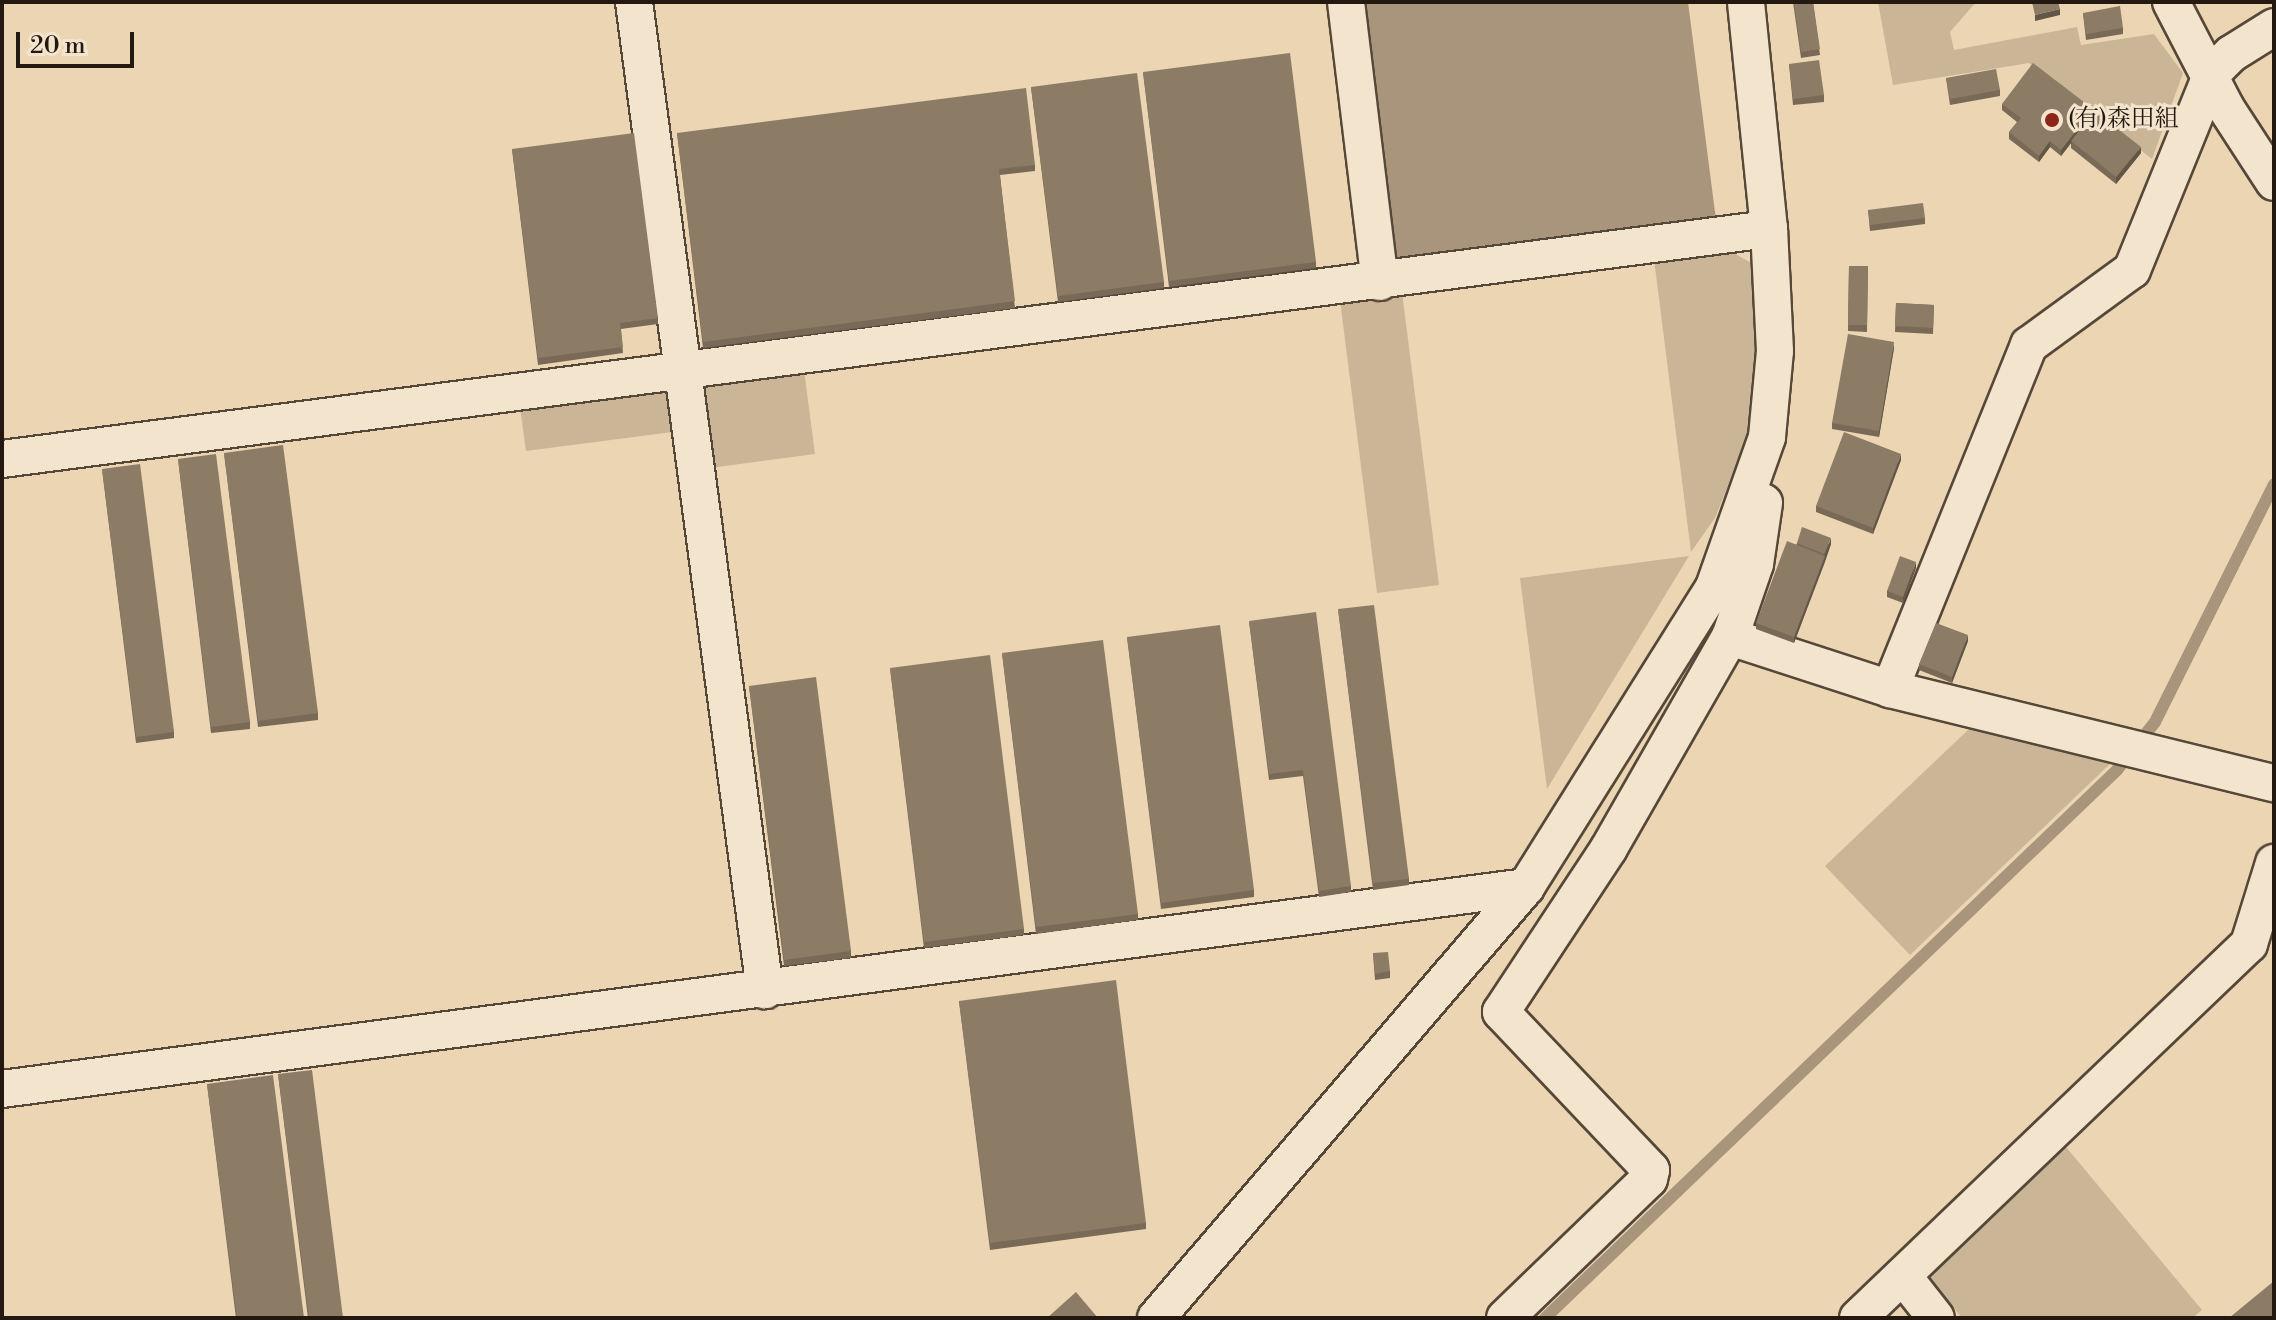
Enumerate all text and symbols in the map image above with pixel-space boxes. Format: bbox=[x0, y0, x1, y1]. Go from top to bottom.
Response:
scale bar bbox=[20, 16, 138, 66]
text: 20 m bbox=[30, 31, 86, 61]
place label: (有)森田組 bbox=[2068, 106, 2179, 134]
marker: (有)森田組 bbox=[2043, 111, 2061, 129]

